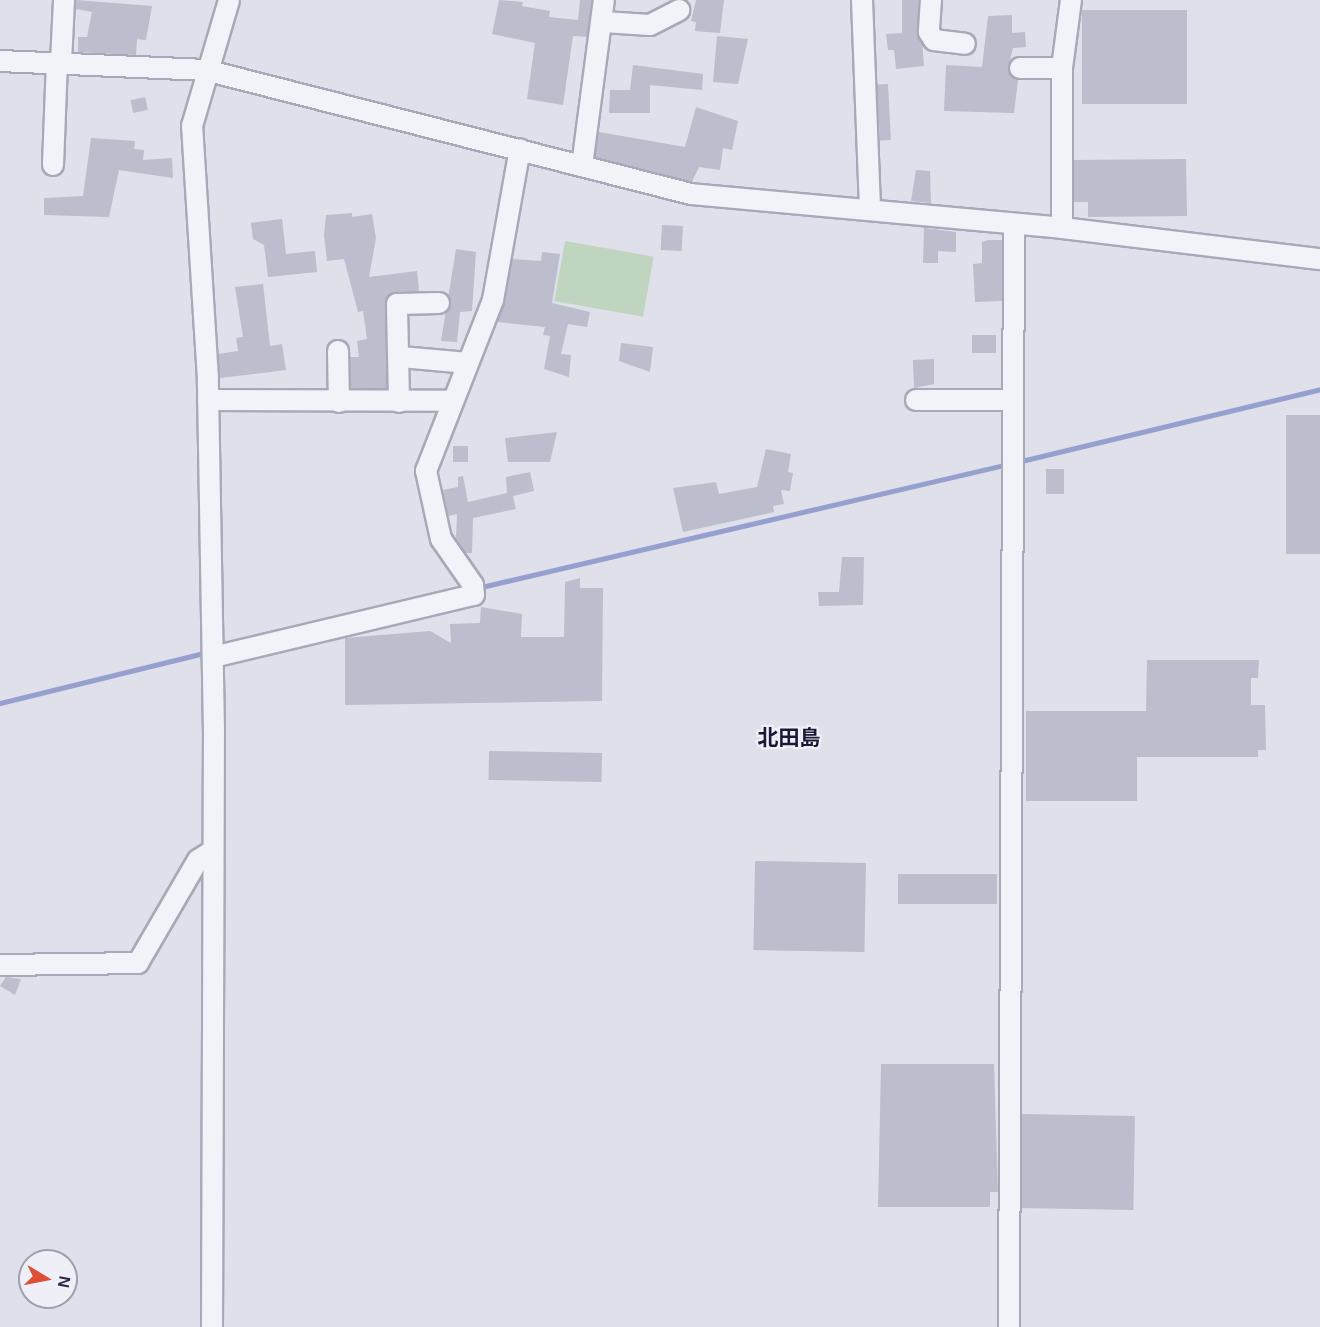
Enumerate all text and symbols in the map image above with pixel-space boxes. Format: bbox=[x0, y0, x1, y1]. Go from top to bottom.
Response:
district label: 北田島 bbox=[758, 725, 820, 751]
north arrow bbox=[18, 1249, 78, 1309]
text: N bbox=[55, 1275, 74, 1289]

